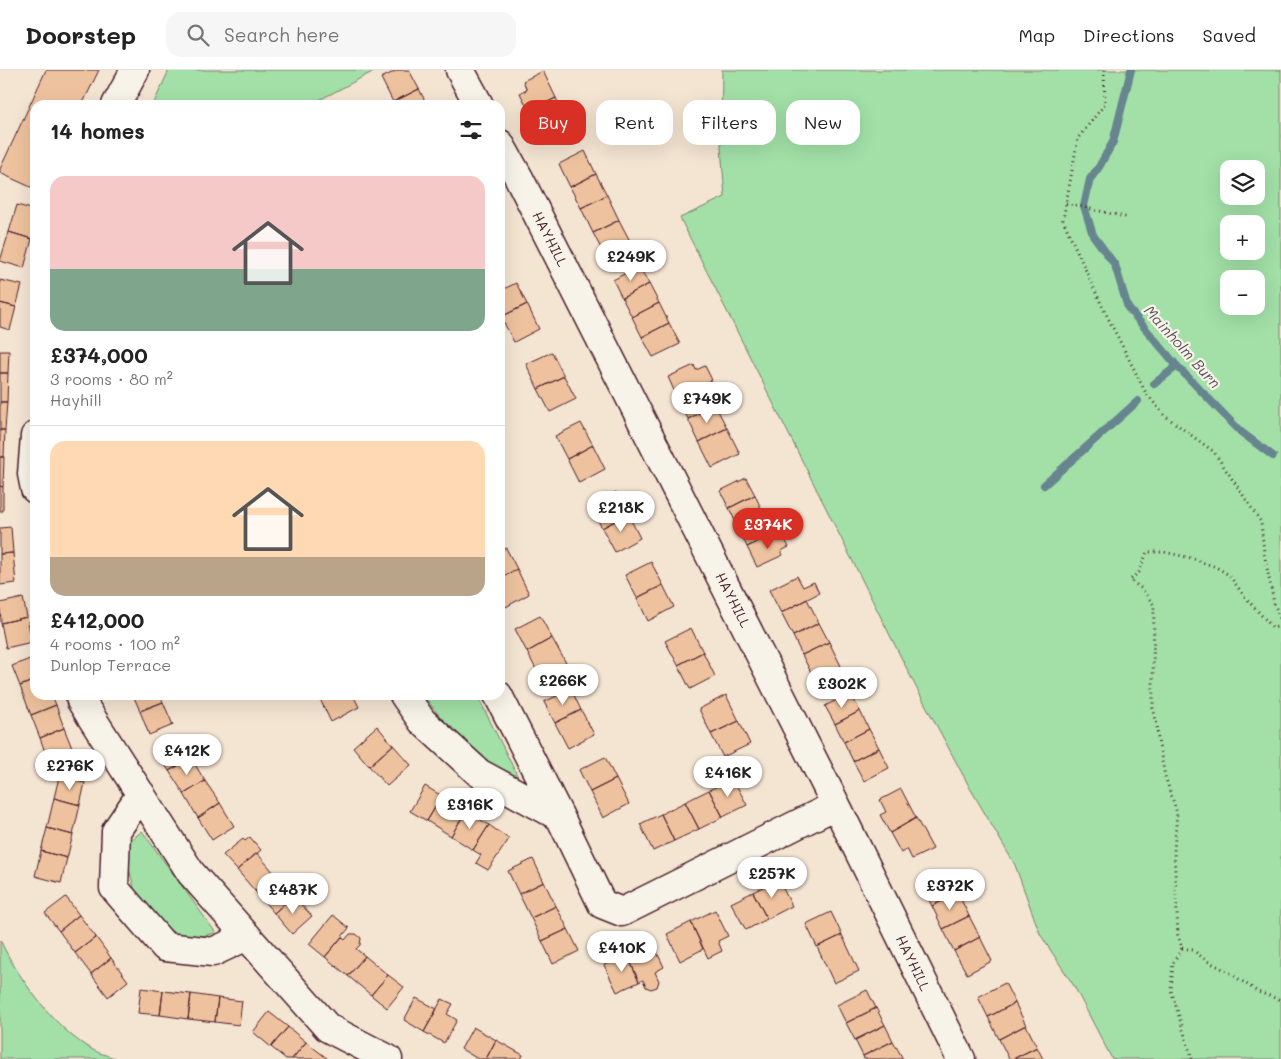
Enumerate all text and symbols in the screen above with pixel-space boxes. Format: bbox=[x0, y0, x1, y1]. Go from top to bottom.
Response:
search box bbox=[166, 12, 516, 57]
text: Doorstep bbox=[25, 19, 136, 50]
icon: search bbox=[184, 21, 212, 49]
text: Search here bbox=[224, 22, 340, 47]
text: Map bbox=[1018, 23, 1055, 47]
text: Directions bbox=[1083, 23, 1175, 47]
text: Saved bbox=[1203, 23, 1256, 47]
chip: Buy bbox=[520, 100, 586, 145]
chip: Rent bbox=[596, 100, 673, 145]
chip: Filters bbox=[683, 100, 776, 145]
chip: New bbox=[786, 100, 860, 145]
icon: filters bbox=[457, 116, 485, 144]
text: 14 homes bbox=[50, 117, 145, 144]
map controls bbox=[1220, 160, 1265, 315]
button: layers bbox=[1220, 160, 1265, 205]
icon: home bbox=[223, 208, 313, 298]
street label: HAYHILL bbox=[528, 208, 573, 270]
button: + bbox=[1220, 215, 1265, 260]
pin: £249K bbox=[596, 240, 666, 282]
text: £249K bbox=[606, 245, 656, 266]
button: − bbox=[1220, 270, 1265, 315]
water label: Mainholm Burn bbox=[1140, 300, 1225, 392]
text: £374,000 bbox=[50, 341, 148, 368]
text: 3 rooms · 80 m² bbox=[50, 368, 173, 389]
pin: £749K bbox=[672, 382, 742, 424]
text: £749K bbox=[682, 387, 732, 408]
text: Hayhill bbox=[50, 389, 102, 410]
icon: home bbox=[223, 474, 313, 564]
pin: £218K bbox=[586, 490, 656, 533]
text: £218K bbox=[598, 496, 644, 517]
pin: £374K bbox=[733, 508, 803, 550]
text: £374K bbox=[743, 513, 793, 534]
street label: HAYHILL bbox=[711, 569, 756, 631]
text: £412,000 bbox=[50, 606, 144, 633]
text: 4 rooms · 100 m² bbox=[50, 633, 180, 654]
text: Dunlop Terrace bbox=[50, 654, 171, 675]
pin: £266K bbox=[528, 664, 598, 706]
pin: £302K bbox=[807, 666, 877, 709]
text: £266K bbox=[539, 669, 587, 690]
text: £302K bbox=[817, 672, 867, 693]
pin: £412K bbox=[152, 734, 222, 776]
text: £412K bbox=[164, 739, 210, 760]
pin: £276K bbox=[35, 748, 105, 791]
text: £276K bbox=[46, 754, 94, 775]
pin: £416K bbox=[693, 756, 763, 798]
text: £416K bbox=[704, 761, 752, 782]
pin: £316K bbox=[435, 788, 505, 830]
text: £316K bbox=[447, 793, 493, 814]
pin: £257K bbox=[737, 856, 807, 899]
text: £257K bbox=[748, 862, 796, 883]
pin: £372K bbox=[915, 868, 985, 911]
pin: £487K bbox=[258, 872, 328, 915]
text: £372K bbox=[926, 874, 974, 895]
text: £487K bbox=[268, 878, 318, 899]
pin: £410K bbox=[587, 930, 657, 973]
street label: HAYHILL bbox=[892, 932, 935, 994]
text: £410K bbox=[598, 936, 646, 957]

